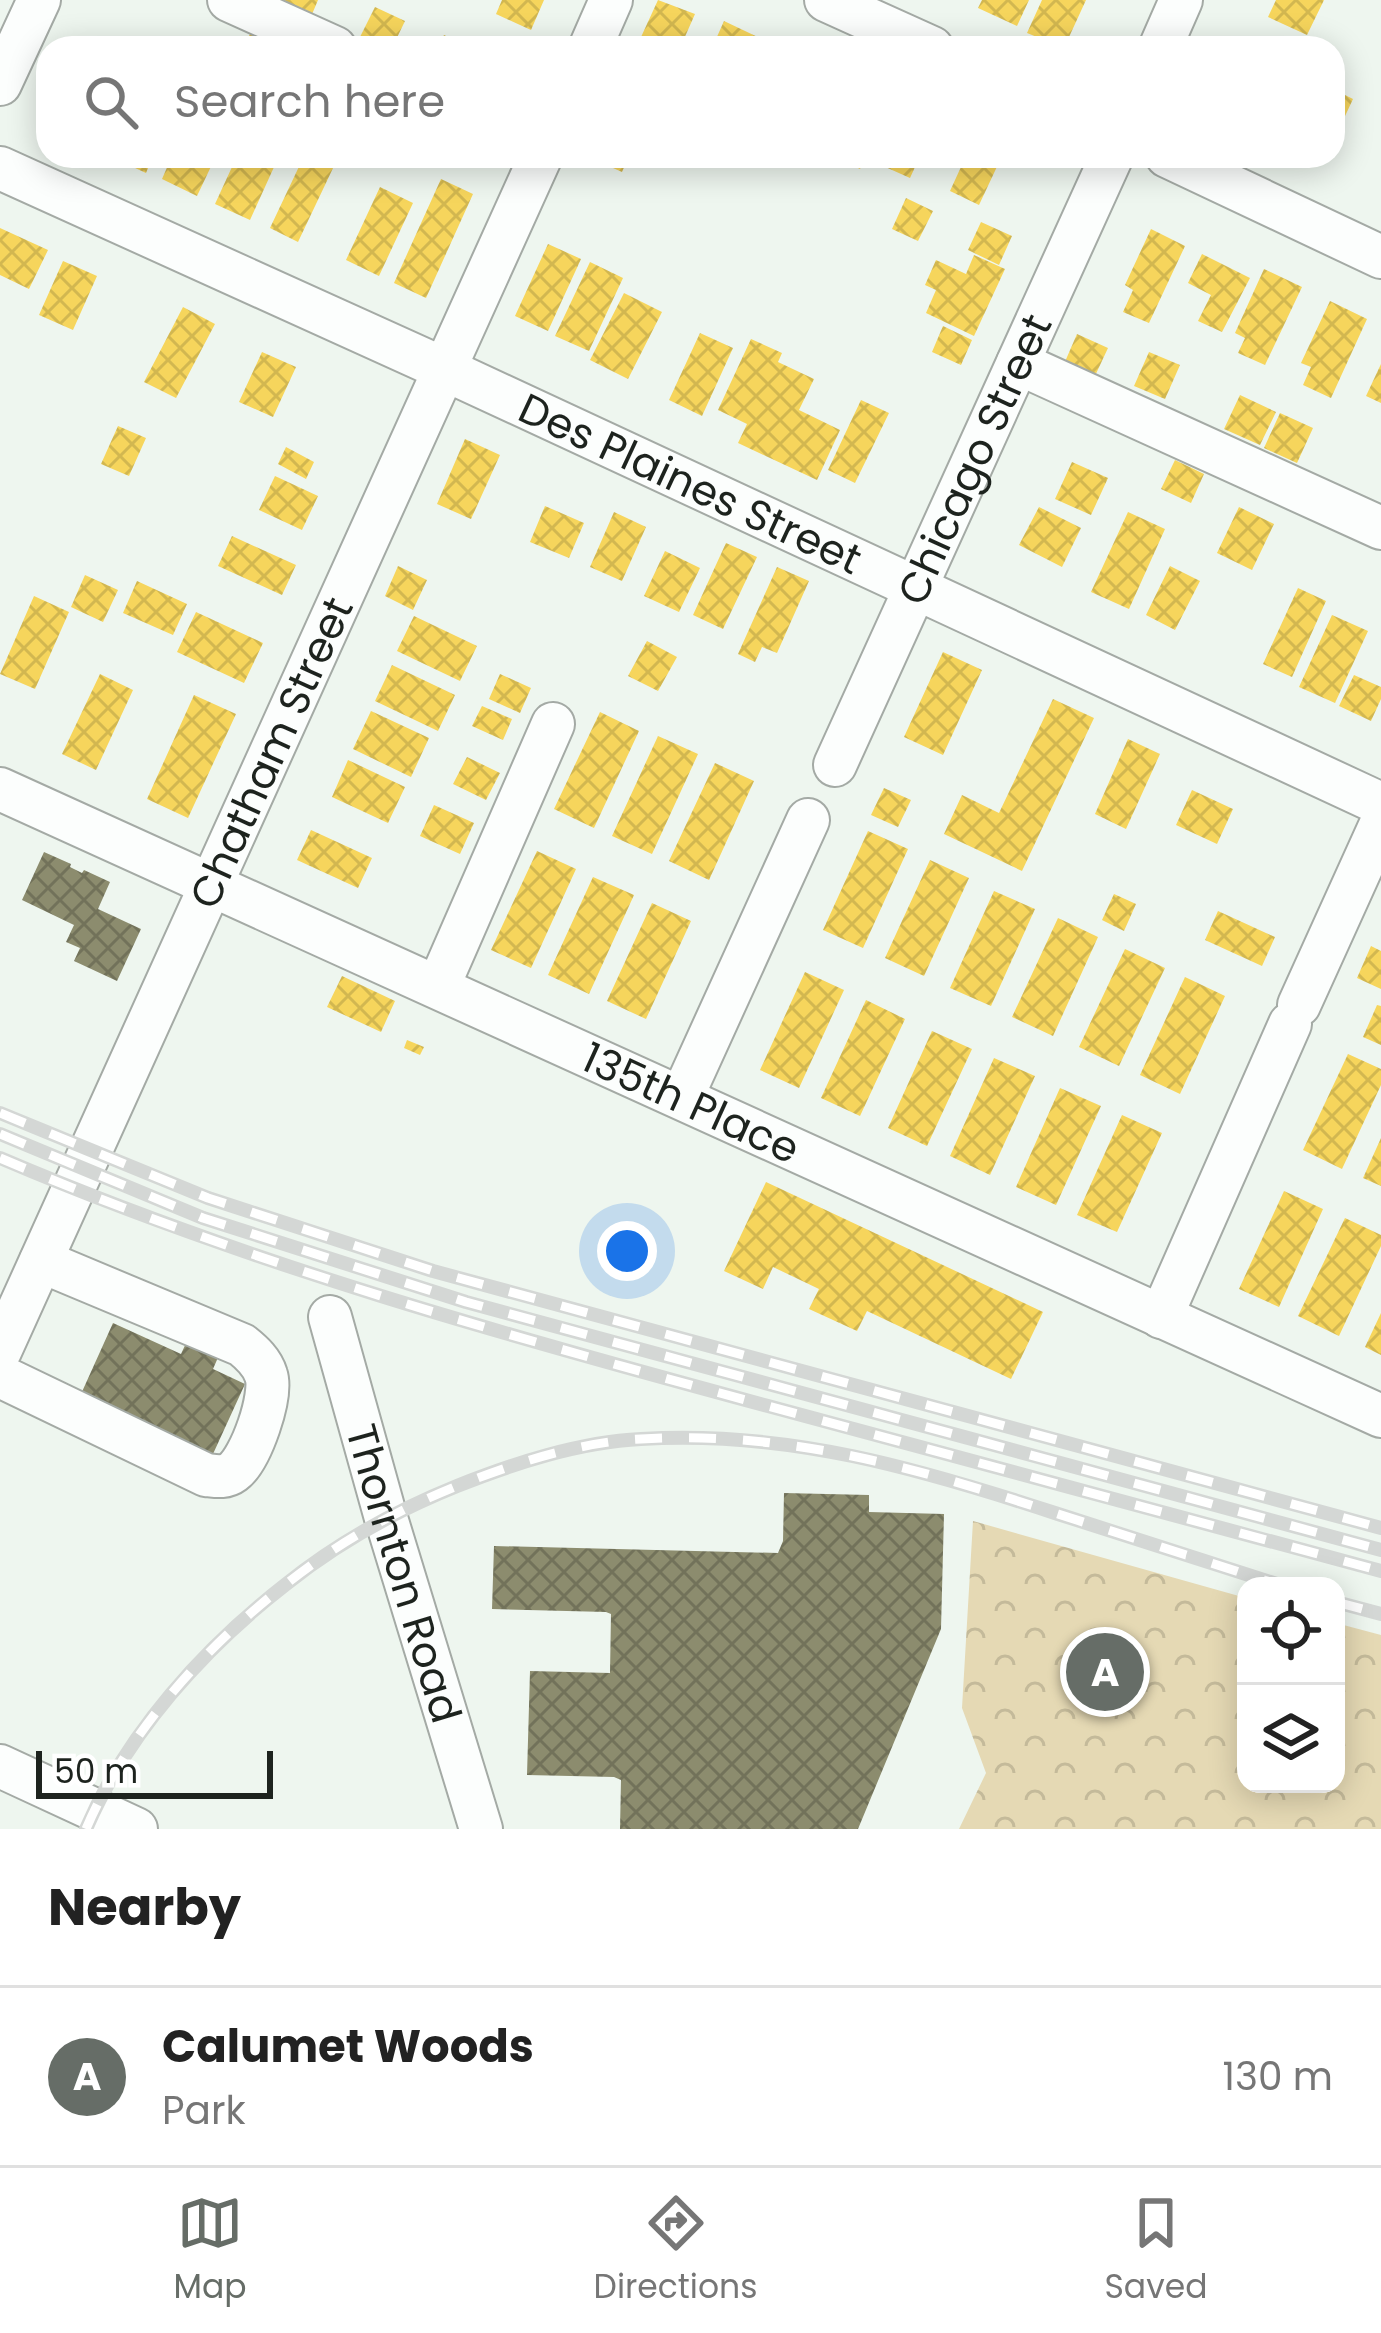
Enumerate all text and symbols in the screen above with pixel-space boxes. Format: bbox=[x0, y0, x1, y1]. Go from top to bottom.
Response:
search box bbox=[36, 36, 1345, 168]
icon: search bbox=[78, 69, 144, 135]
text: Search here bbox=[174, 70, 445, 133]
street label: Chicago Street bbox=[882, 304, 1066, 614]
street label: Des Plaines Street bbox=[509, 378, 871, 588]
street label: Chatham Street bbox=[175, 587, 367, 918]
street label: 135th Place bbox=[573, 1028, 809, 1178]
your location bbox=[597, 1221, 657, 1281]
street label: Thornton Road bbox=[332, 1418, 476, 1730]
map controls bbox=[1237, 1577, 1345, 1793]
button: locate bbox=[1237, 1577, 1345, 1685]
pin: A bbox=[1066, 1627, 1144, 1717]
button: layers bbox=[1237, 1685, 1345, 1793]
scale bar bbox=[36, 1745, 273, 1798]
text: 50 m bbox=[54, 1748, 138, 1795]
text: Nearby bbox=[48, 1871, 241, 1943]
text: Calumet Woods bbox=[162, 2015, 534, 2078]
text: A bbox=[73, 2049, 101, 2104]
text: 130 m bbox=[1222, 2049, 1333, 2104]
text: Park bbox=[162, 2083, 246, 2138]
tab: Map bbox=[174, 2190, 247, 2312]
tab: Directions bbox=[594, 2190, 757, 2312]
tab: Saved bbox=[1105, 2190, 1207, 2312]

